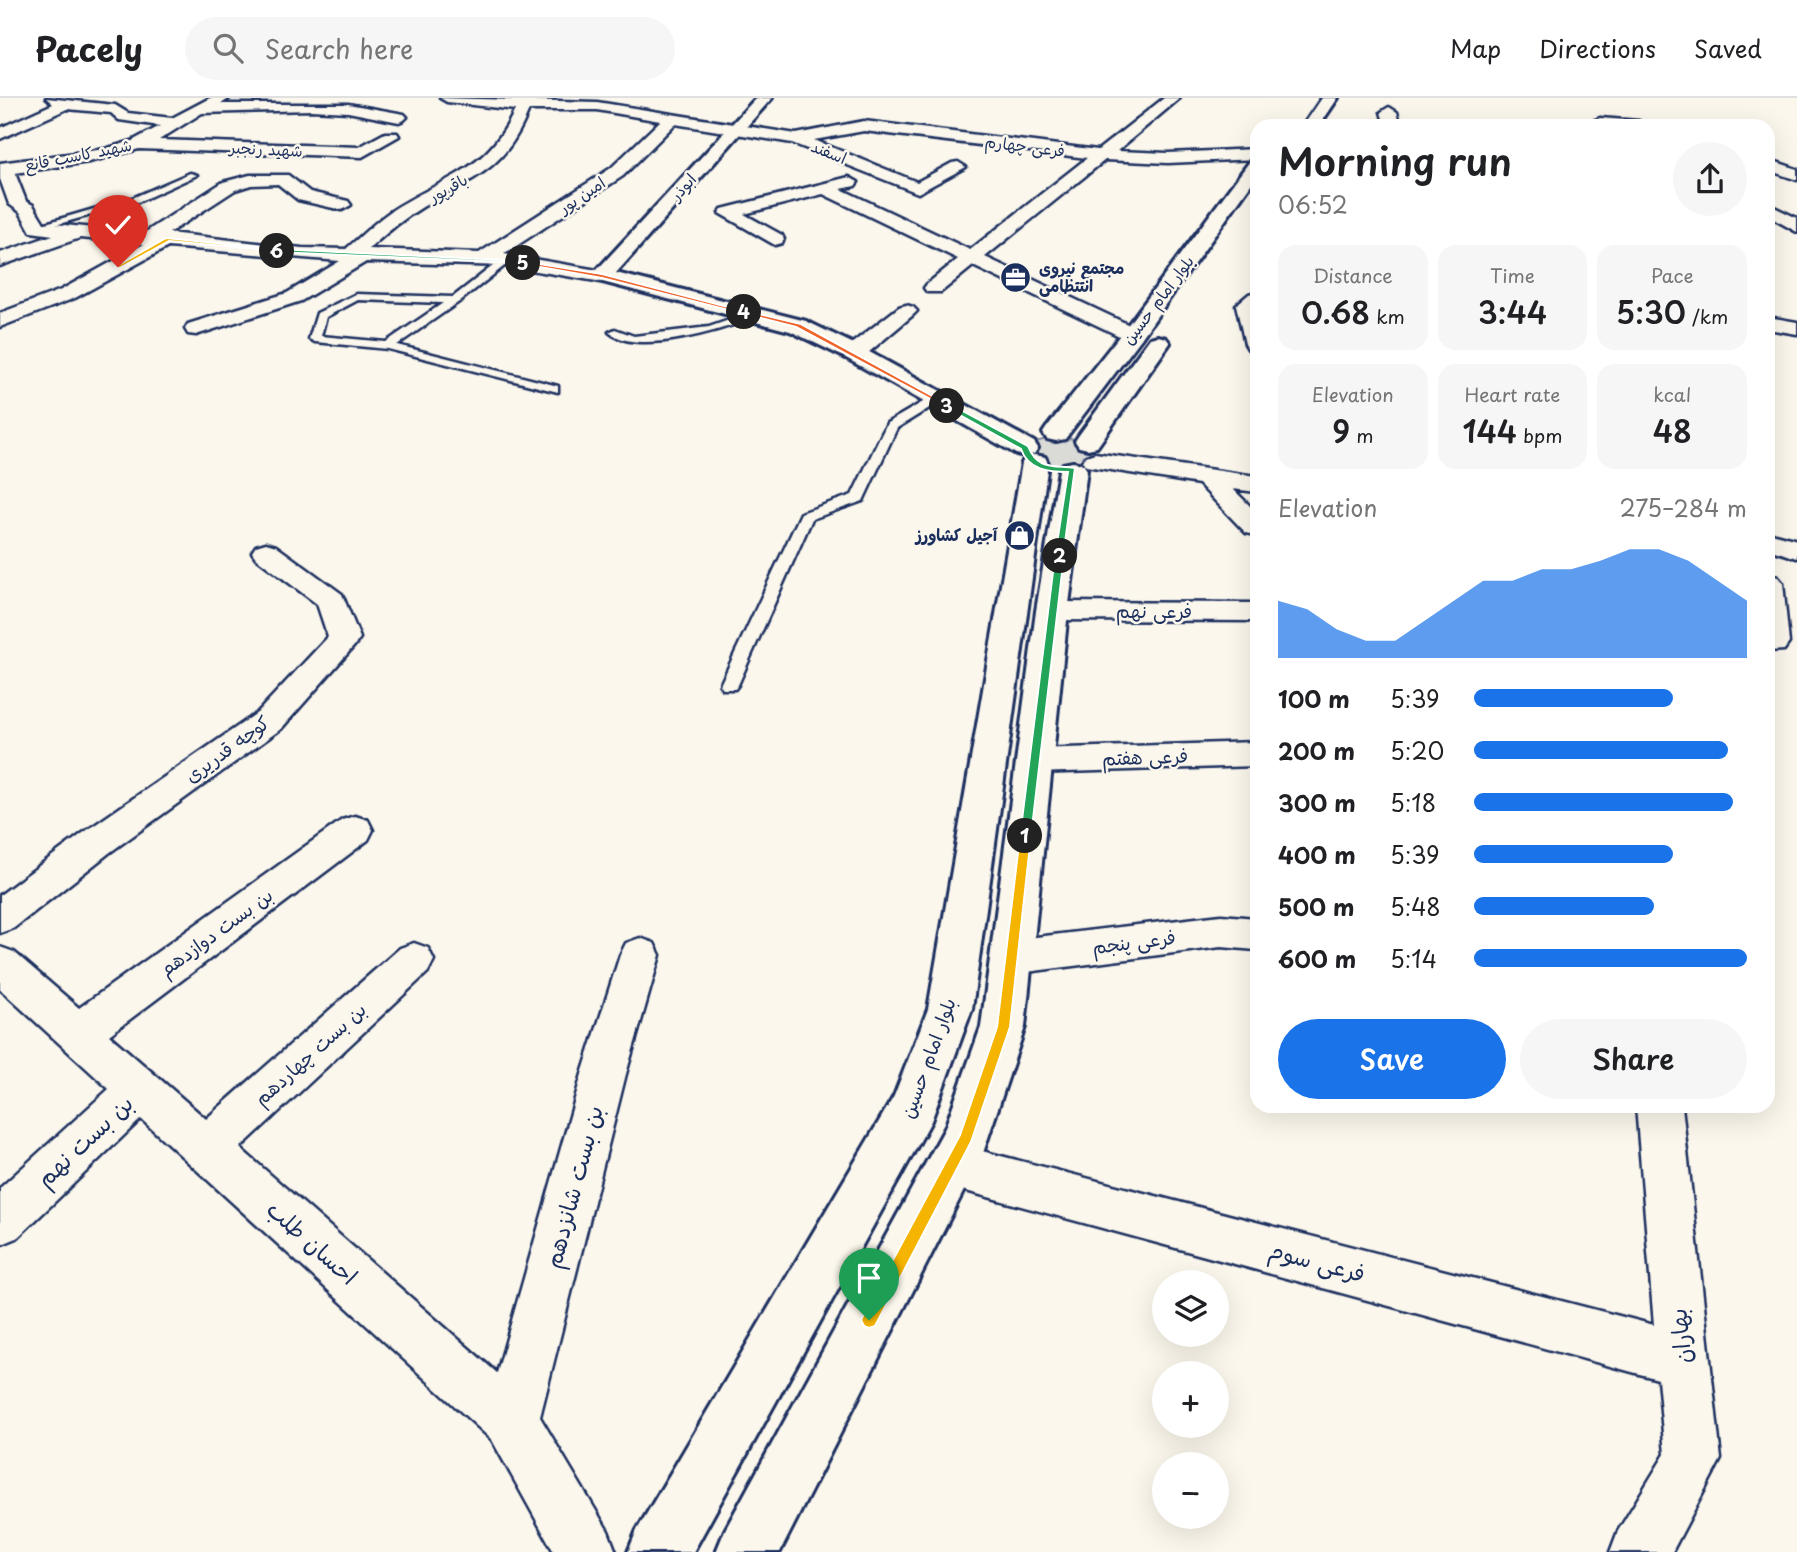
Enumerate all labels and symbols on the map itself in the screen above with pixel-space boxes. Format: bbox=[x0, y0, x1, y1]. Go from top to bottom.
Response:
street label: فرعی چهارم bbox=[983, 128, 1067, 164]
street label: شهید کاسب قانع bbox=[22, 132, 134, 177]
street label: اسفند bbox=[808, 133, 851, 169]
street label: شهید رنجبر bbox=[227, 134, 303, 162]
street label: باقرپور bbox=[422, 167, 472, 209]
street label: ابوذر bbox=[662, 167, 701, 207]
street label: امین پور bbox=[552, 170, 610, 220]
pin bbox=[88, 195, 148, 267]
pin: 6 bbox=[260, 234, 294, 268]
pin: 5 bbox=[505, 246, 540, 280]
street label: بلوار امام حسین bbox=[1116, 250, 1200, 350]
place label: مجتمع نیروی انتتظامی bbox=[1039, 255, 1124, 297]
office icon: مجتمع نیروی انتتظامی bbox=[999, 260, 1033, 294]
pin: 4 bbox=[726, 294, 762, 330]
pin: 3 bbox=[930, 388, 964, 424]
shop icon: آجیل کشاورز bbox=[1003, 518, 1037, 552]
place label: آجیل کشاورز bbox=[914, 522, 998, 546]
pin: 2 bbox=[1042, 538, 1078, 574]
street label: فرعی نهم bbox=[1116, 596, 1192, 626]
street label: کوچه قدریری bbox=[178, 708, 275, 789]
street label: فرعی هفتم bbox=[1101, 741, 1189, 773]
pin: 1 bbox=[1007, 818, 1042, 854]
street label: بن بست دوازدهم bbox=[153, 880, 279, 984]
street label: فرعی پنجم bbox=[1091, 922, 1177, 962]
street label: بلوار امام حسین bbox=[892, 994, 964, 1122]
street label: بن بست چهاردهم bbox=[247, 995, 373, 1113]
street label: بن بست نهم bbox=[27, 1086, 142, 1196]
street label: بن بست شانزدهم bbox=[534, 1101, 613, 1272]
street label: احسان طلب bbox=[260, 1191, 366, 1292]
street label: فرعی سوم bbox=[1265, 1231, 1370, 1291]
pin bbox=[839, 1248, 899, 1320]
street label: بهاران bbox=[1659, 1307, 1700, 1366]

